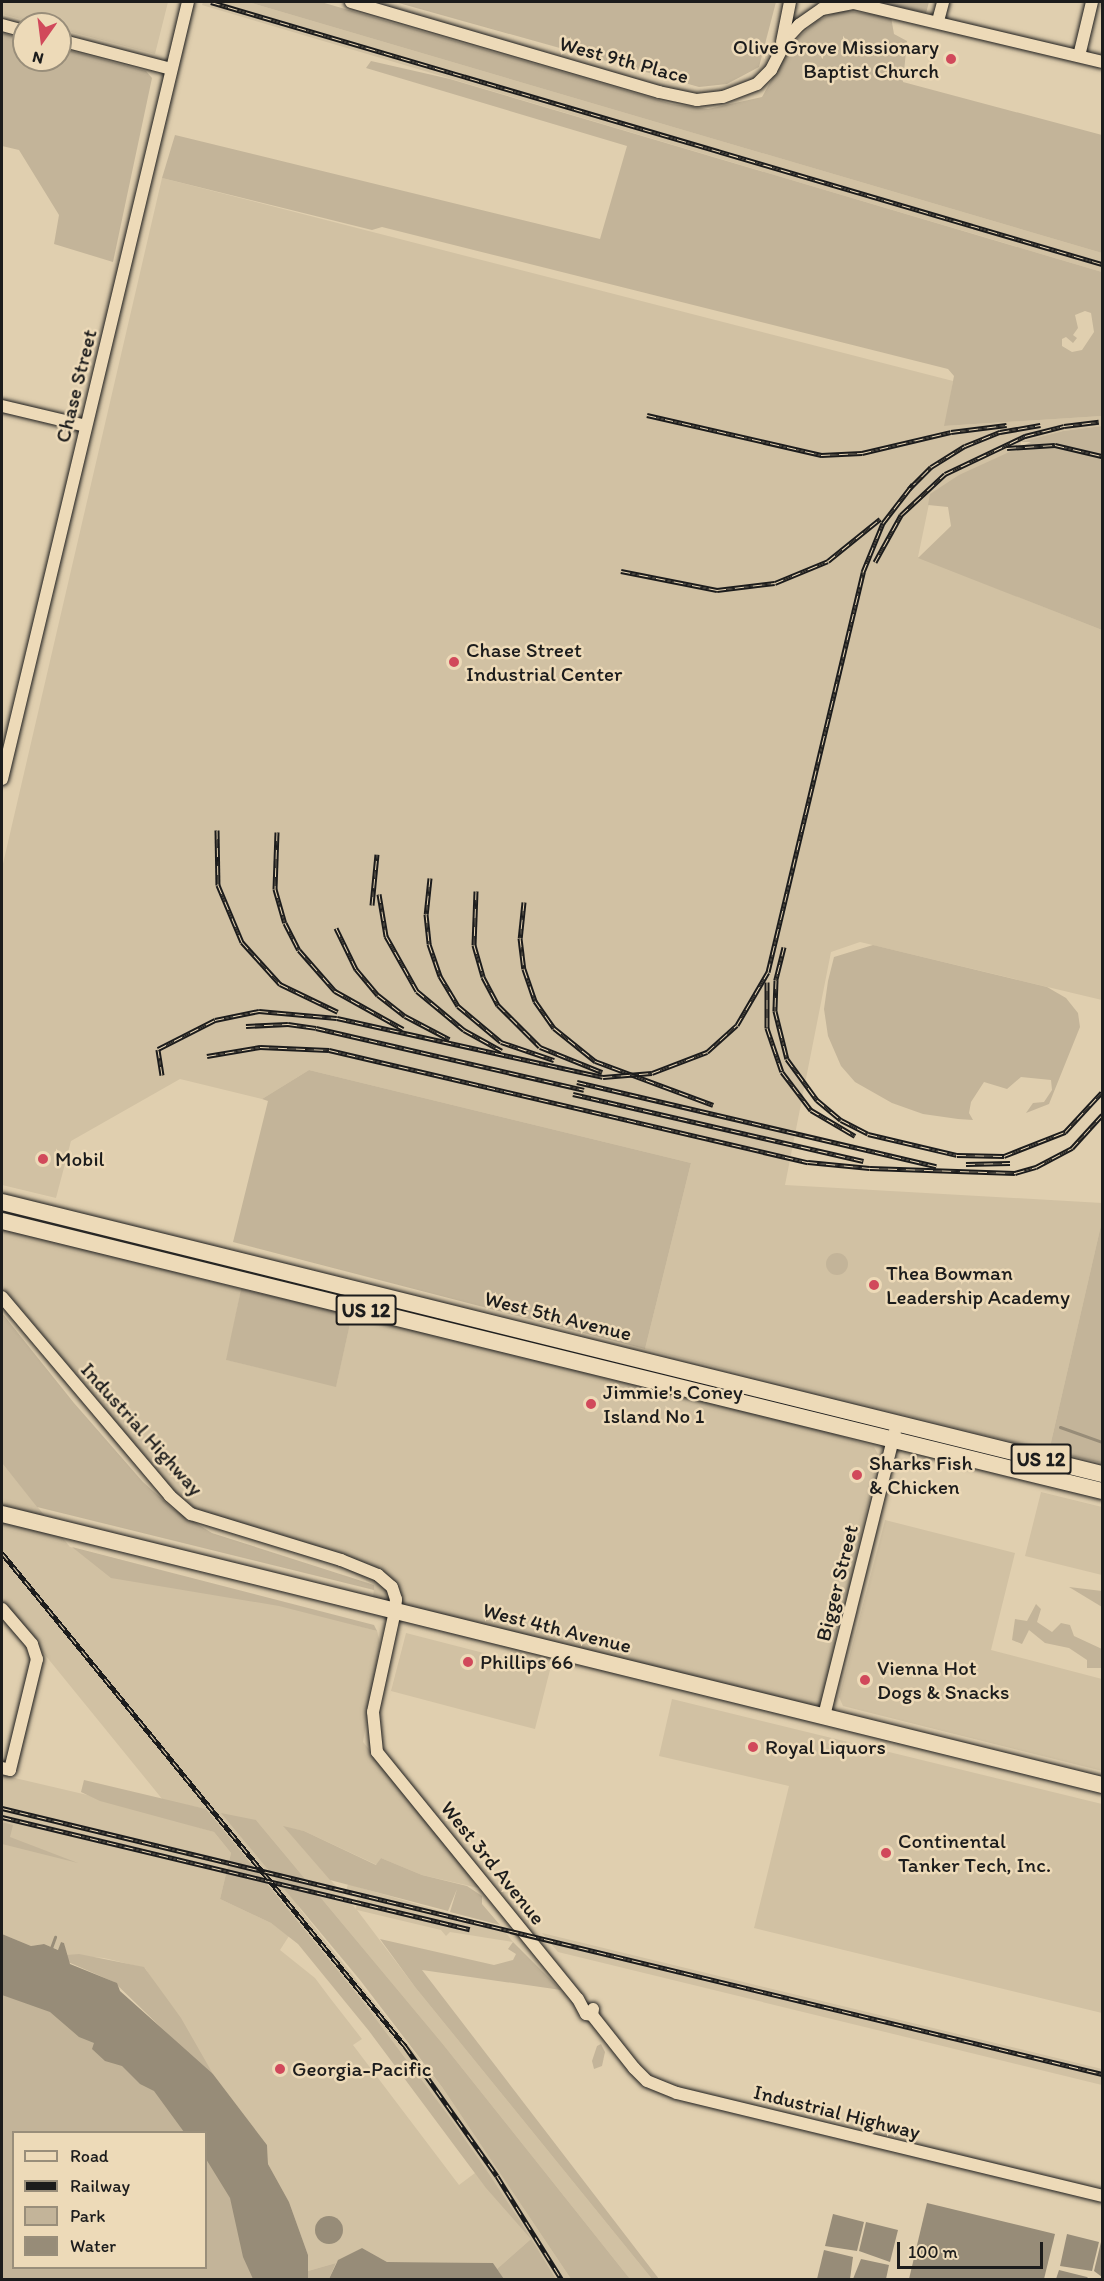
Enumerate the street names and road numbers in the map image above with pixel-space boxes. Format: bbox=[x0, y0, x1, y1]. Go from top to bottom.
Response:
street label: West 9th Place bbox=[557, 31, 691, 89]
street label: Chase Street bbox=[50, 327, 102, 445]
street label: West 5th Avenue bbox=[483, 1286, 633, 1346]
road number: US 12 bbox=[334, 1293, 398, 1327]
street label: Industrial Highway bbox=[76, 1357, 208, 1501]
road number: US 12 bbox=[1010, 1442, 1072, 1476]
street label: Bigger Street bbox=[810, 1522, 864, 1644]
street label: West 4th Avenue bbox=[481, 1598, 633, 1658]
street label: West 3rd Avenue bbox=[436, 1797, 550, 1929]
street label: Industrial Highway bbox=[751, 2079, 923, 2145]

